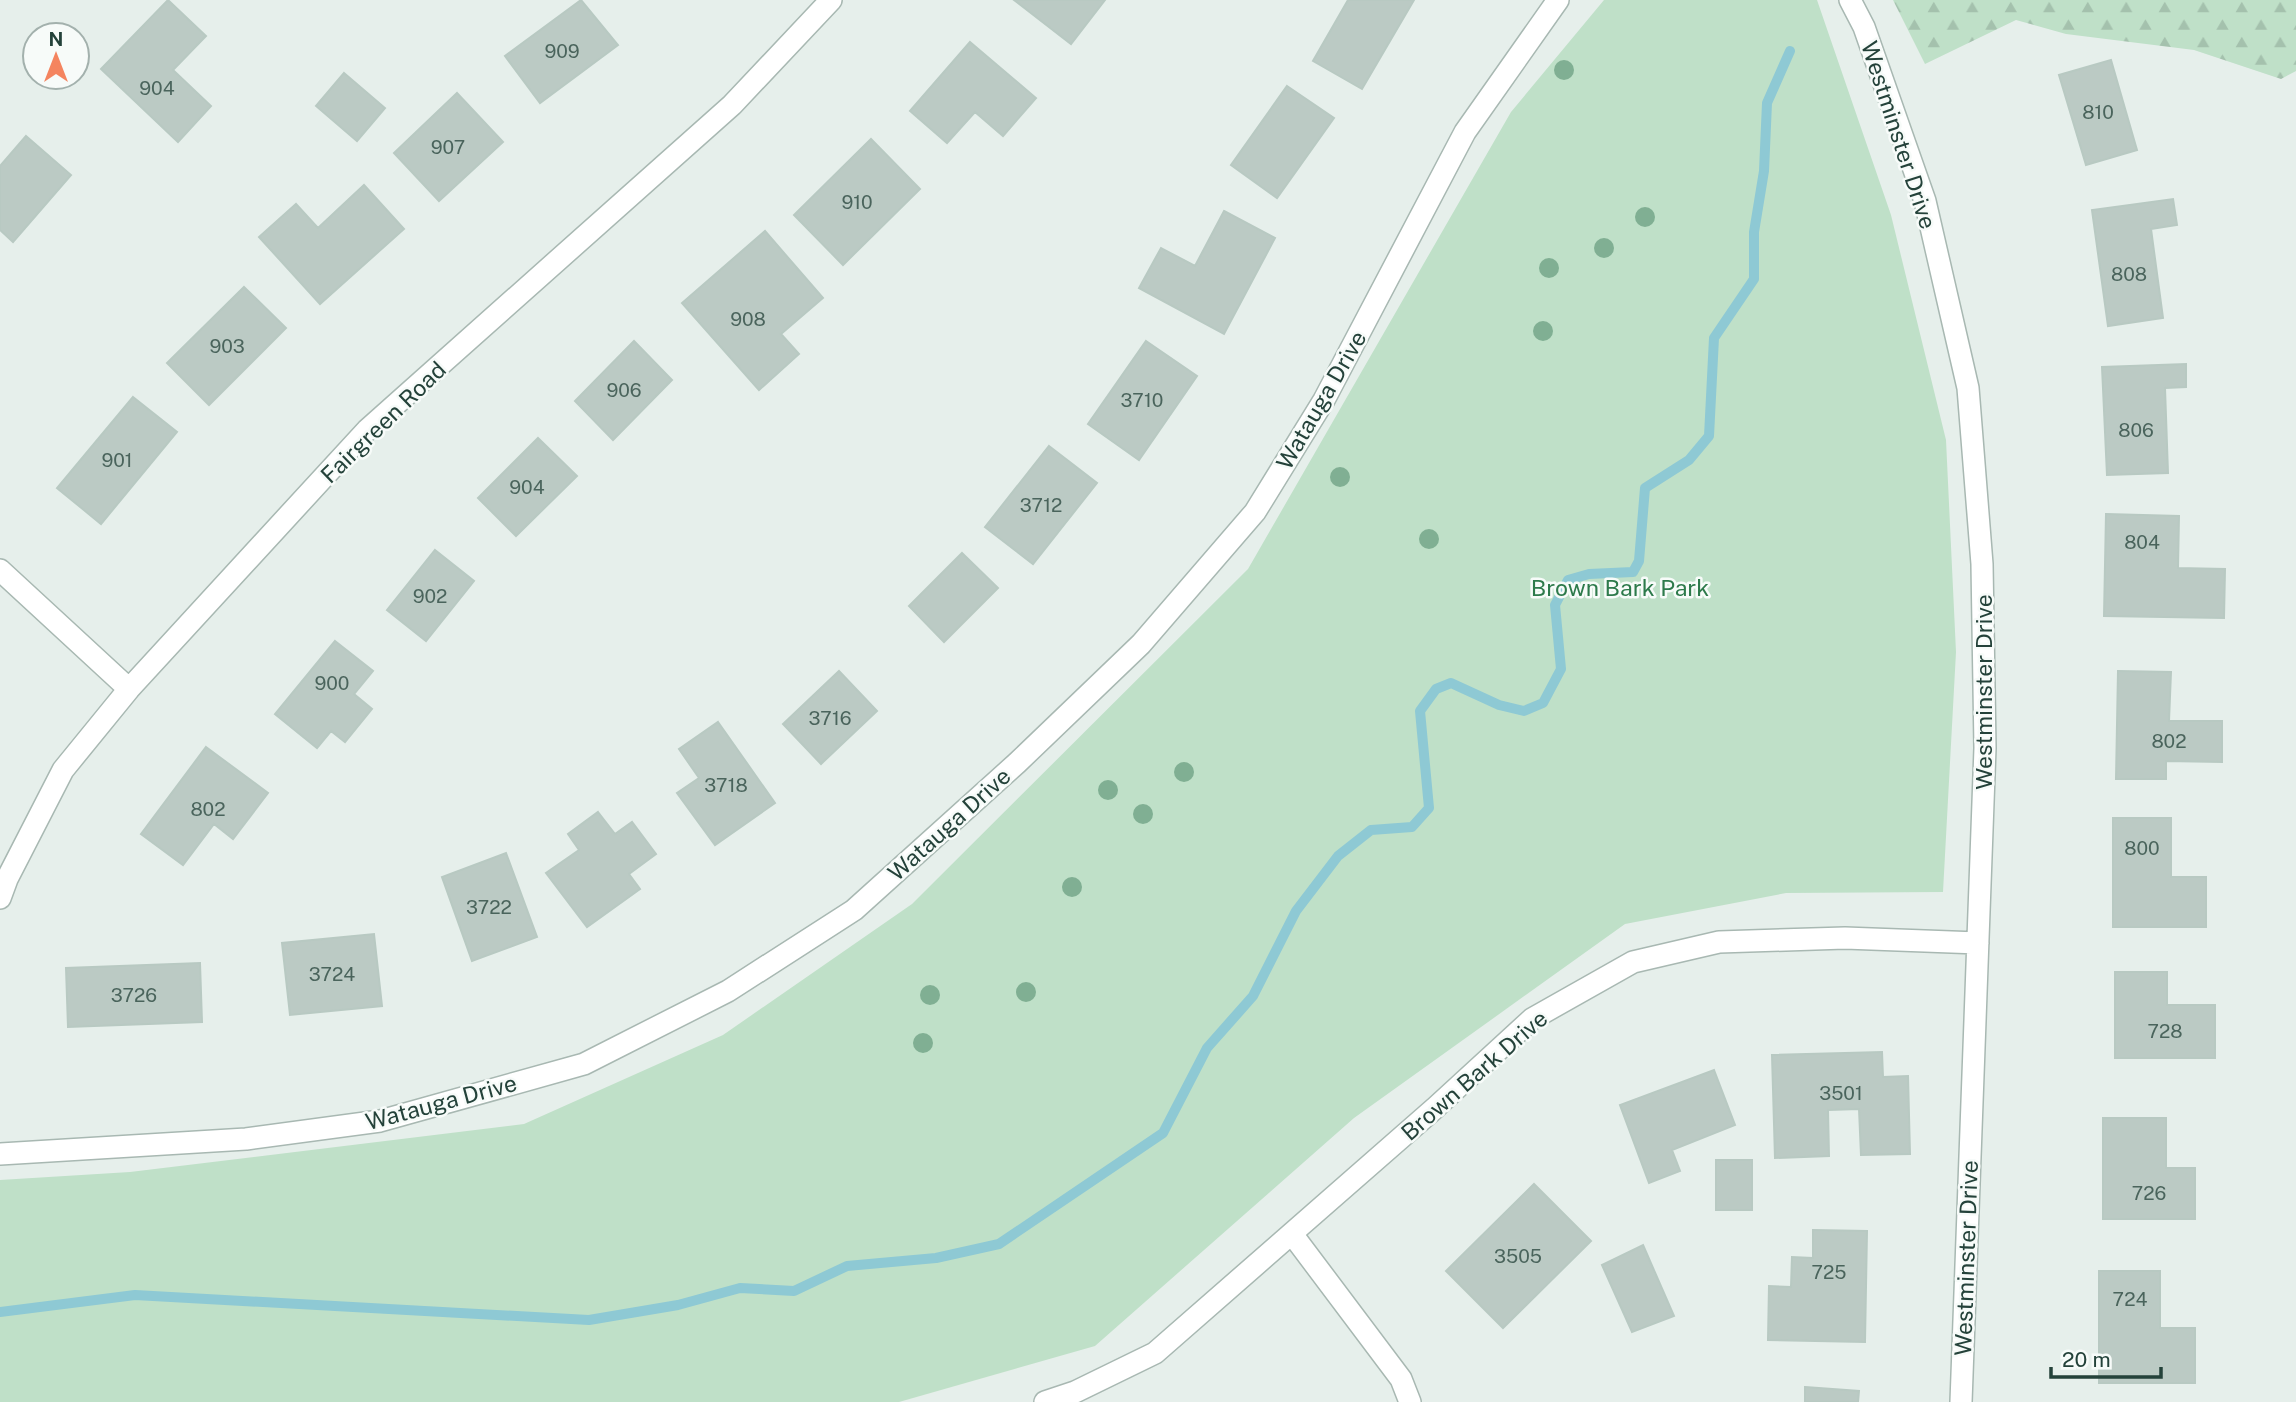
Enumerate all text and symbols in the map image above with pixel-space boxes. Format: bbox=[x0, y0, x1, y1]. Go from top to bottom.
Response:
north arrow bbox=[21, 21, 91, 91]
text: N bbox=[49, 28, 63, 50]
street label: Westminster Drive bbox=[1856, 38, 1942, 232]
house number: 909 bbox=[544, 40, 580, 62]
house number: 904 bbox=[139, 77, 175, 99]
house number: 810 bbox=[2082, 101, 2114, 123]
house number: 907 bbox=[431, 136, 465, 158]
house number: 910 bbox=[841, 191, 873, 213]
house number: 808 bbox=[2111, 263, 2147, 285]
house number: 908 bbox=[730, 308, 766, 330]
street label: Watauga Drive bbox=[1270, 326, 1372, 474]
house number: 903 bbox=[209, 335, 245, 357]
street label: Fairgreen Road bbox=[315, 356, 451, 488]
house number: 906 bbox=[606, 379, 642, 401]
house number: 3710 bbox=[1121, 389, 1163, 411]
house number: 806 bbox=[2118, 419, 2154, 441]
house number: 901 bbox=[101, 449, 133, 471]
house number: 904 bbox=[509, 476, 545, 498]
house number: 3712 bbox=[1020, 494, 1062, 516]
house number: 804 bbox=[2124, 531, 2160, 553]
park label: Brown Bark Park bbox=[1531, 574, 1709, 601]
house number: 902 bbox=[413, 585, 447, 607]
street label: Westminster Drive bbox=[1970, 594, 1997, 790]
house number: 900 bbox=[315, 672, 349, 694]
house number: 3716 bbox=[809, 707, 851, 729]
house number: 802 bbox=[2151, 730, 2187, 752]
street label: Watauga Drive bbox=[882, 762, 1016, 886]
house number: 3718 bbox=[704, 774, 748, 796]
house number: 802 bbox=[190, 798, 226, 820]
house number: 800 bbox=[2124, 837, 2160, 859]
house number: 3722 bbox=[466, 896, 512, 918]
house number: 3724 bbox=[309, 963, 355, 985]
house number: 3726 bbox=[111, 984, 157, 1006]
street label: Brown Bark Drive bbox=[1396, 1004, 1552, 1146]
house number: 728 bbox=[2147, 1020, 2183, 1042]
street label: Watauga Drive bbox=[362, 1069, 520, 1135]
house number: 3501 bbox=[1819, 1082, 1863, 1104]
street label: Westminster Drive bbox=[1949, 1160, 1983, 1356]
house number: 726 bbox=[2132, 1182, 2166, 1204]
house number: 3505 bbox=[1494, 1245, 1542, 1267]
house number: 725 bbox=[1811, 1261, 1847, 1283]
house number: 724 bbox=[2113, 1288, 2147, 1310]
scale bar bbox=[2051, 1336, 2161, 1380]
text: 20 m bbox=[2062, 1347, 2111, 1372]

